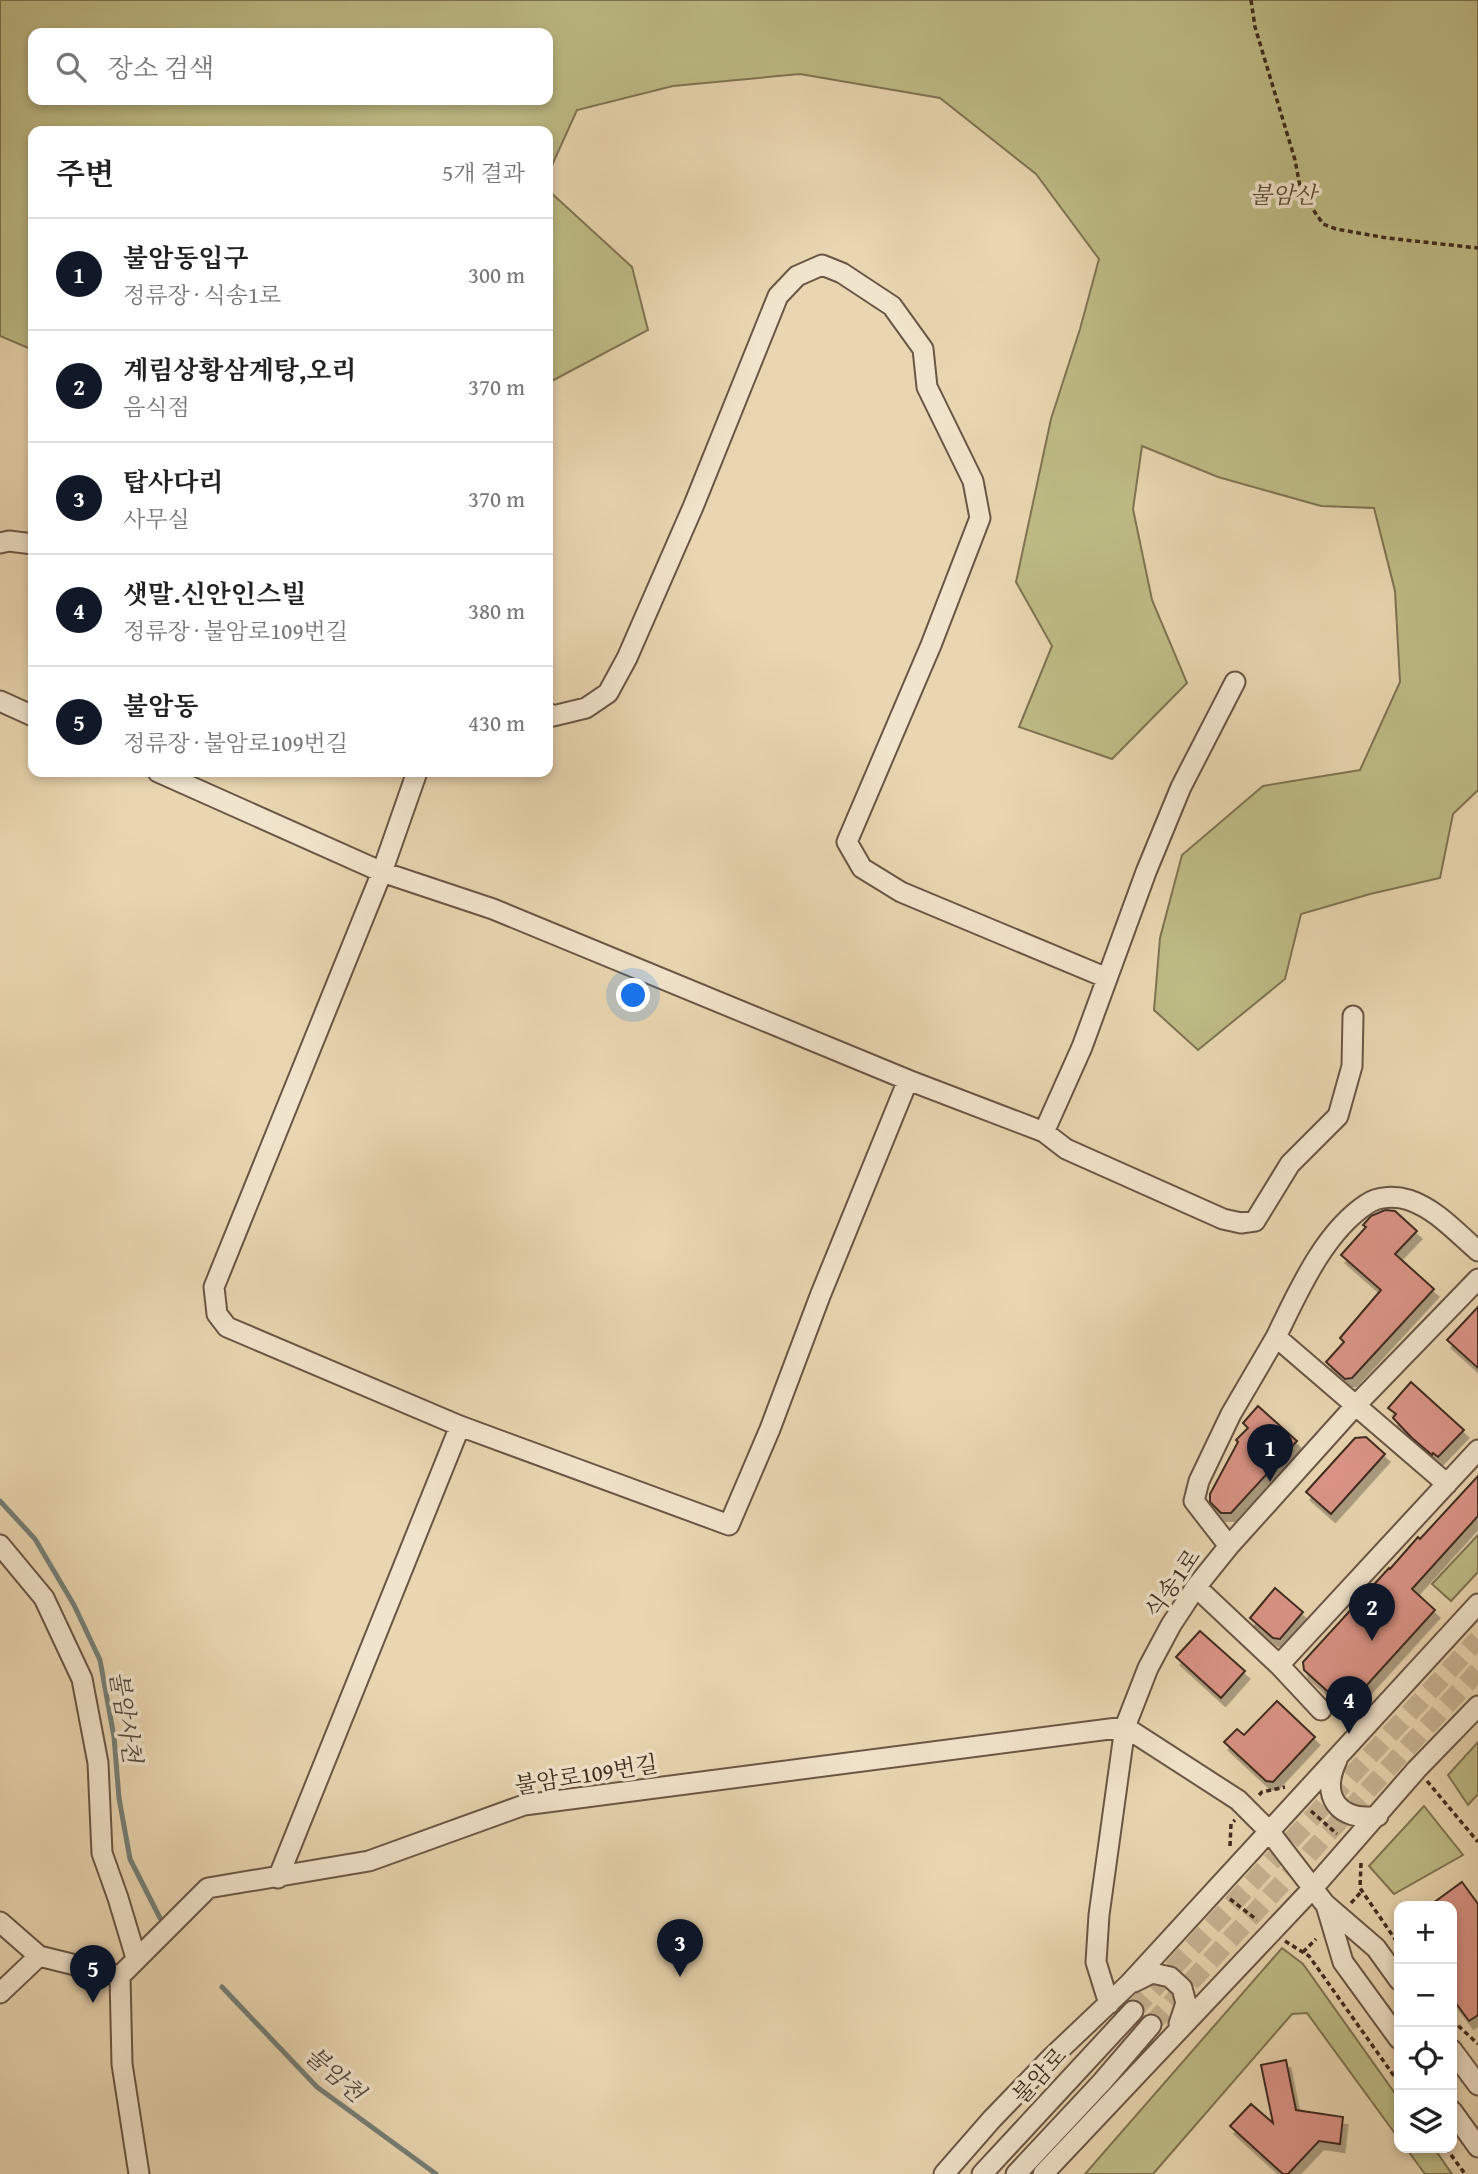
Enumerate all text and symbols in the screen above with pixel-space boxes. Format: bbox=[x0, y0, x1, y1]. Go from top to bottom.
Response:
search box bbox=[28, 28, 553, 105]
icon: search bbox=[52, 48, 90, 86]
text: 장소 검색 bbox=[108, 48, 214, 87]
text: 주변 bbox=[56, 151, 114, 195]
text: 5개 결과 bbox=[442, 156, 525, 189]
park label: 불암산 bbox=[1250, 178, 1319, 211]
text: 불암동입구 bbox=[123, 238, 249, 277]
text: 1 bbox=[73, 258, 85, 291]
text: 300 m bbox=[468, 258, 525, 291]
text: 정류장 · 식송1로 bbox=[123, 278, 281, 311]
text: 계림상황삼계탕,오리 bbox=[123, 350, 356, 389]
text: 2 bbox=[73, 370, 85, 403]
text: 370 m bbox=[468, 370, 525, 403]
text: 음식점 bbox=[123, 390, 190, 423]
text: 탑사다리 bbox=[123, 462, 223, 501]
text: 3 bbox=[73, 482, 85, 515]
text: 370 m bbox=[468, 482, 525, 515]
text: 사무실 bbox=[123, 502, 190, 535]
text: 샛말.신안인스빌 bbox=[123, 574, 306, 613]
text: 4 bbox=[73, 594, 85, 627]
text: 380 m bbox=[468, 594, 525, 627]
text: 정류장 · 불암로109번길 bbox=[123, 614, 348, 647]
text: 불암동 bbox=[123, 686, 198, 725]
text: 5 bbox=[73, 706, 85, 739]
text: 430 m bbox=[468, 706, 525, 739]
text: 정류장 · 불암로109번길 bbox=[123, 726, 348, 759]
your location bbox=[616, 978, 650, 1012]
pin: 1 bbox=[1247, 1424, 1293, 1482]
street label: 식송1로 bbox=[1136, 1542, 1208, 1624]
pin: 2 bbox=[1349, 1583, 1395, 1641]
water label: 불암사천 bbox=[101, 1668, 151, 1767]
pin: 4 bbox=[1326, 1676, 1372, 1734]
street label: 불암로109번길 bbox=[512, 1746, 660, 1802]
map controls bbox=[1394, 1901, 1457, 2153]
button: + bbox=[1394, 1901, 1457, 1964]
pin: 3 bbox=[657, 1919, 703, 1977]
pin: 5 bbox=[70, 1945, 116, 2003]
button: − bbox=[1394, 1964, 1457, 2027]
button: locate bbox=[1394, 2027, 1457, 2090]
water label: 불암천 bbox=[297, 2038, 374, 2111]
street label: 불암로 bbox=[1004, 2039, 1074, 2111]
button: layers bbox=[1394, 2090, 1457, 2153]

